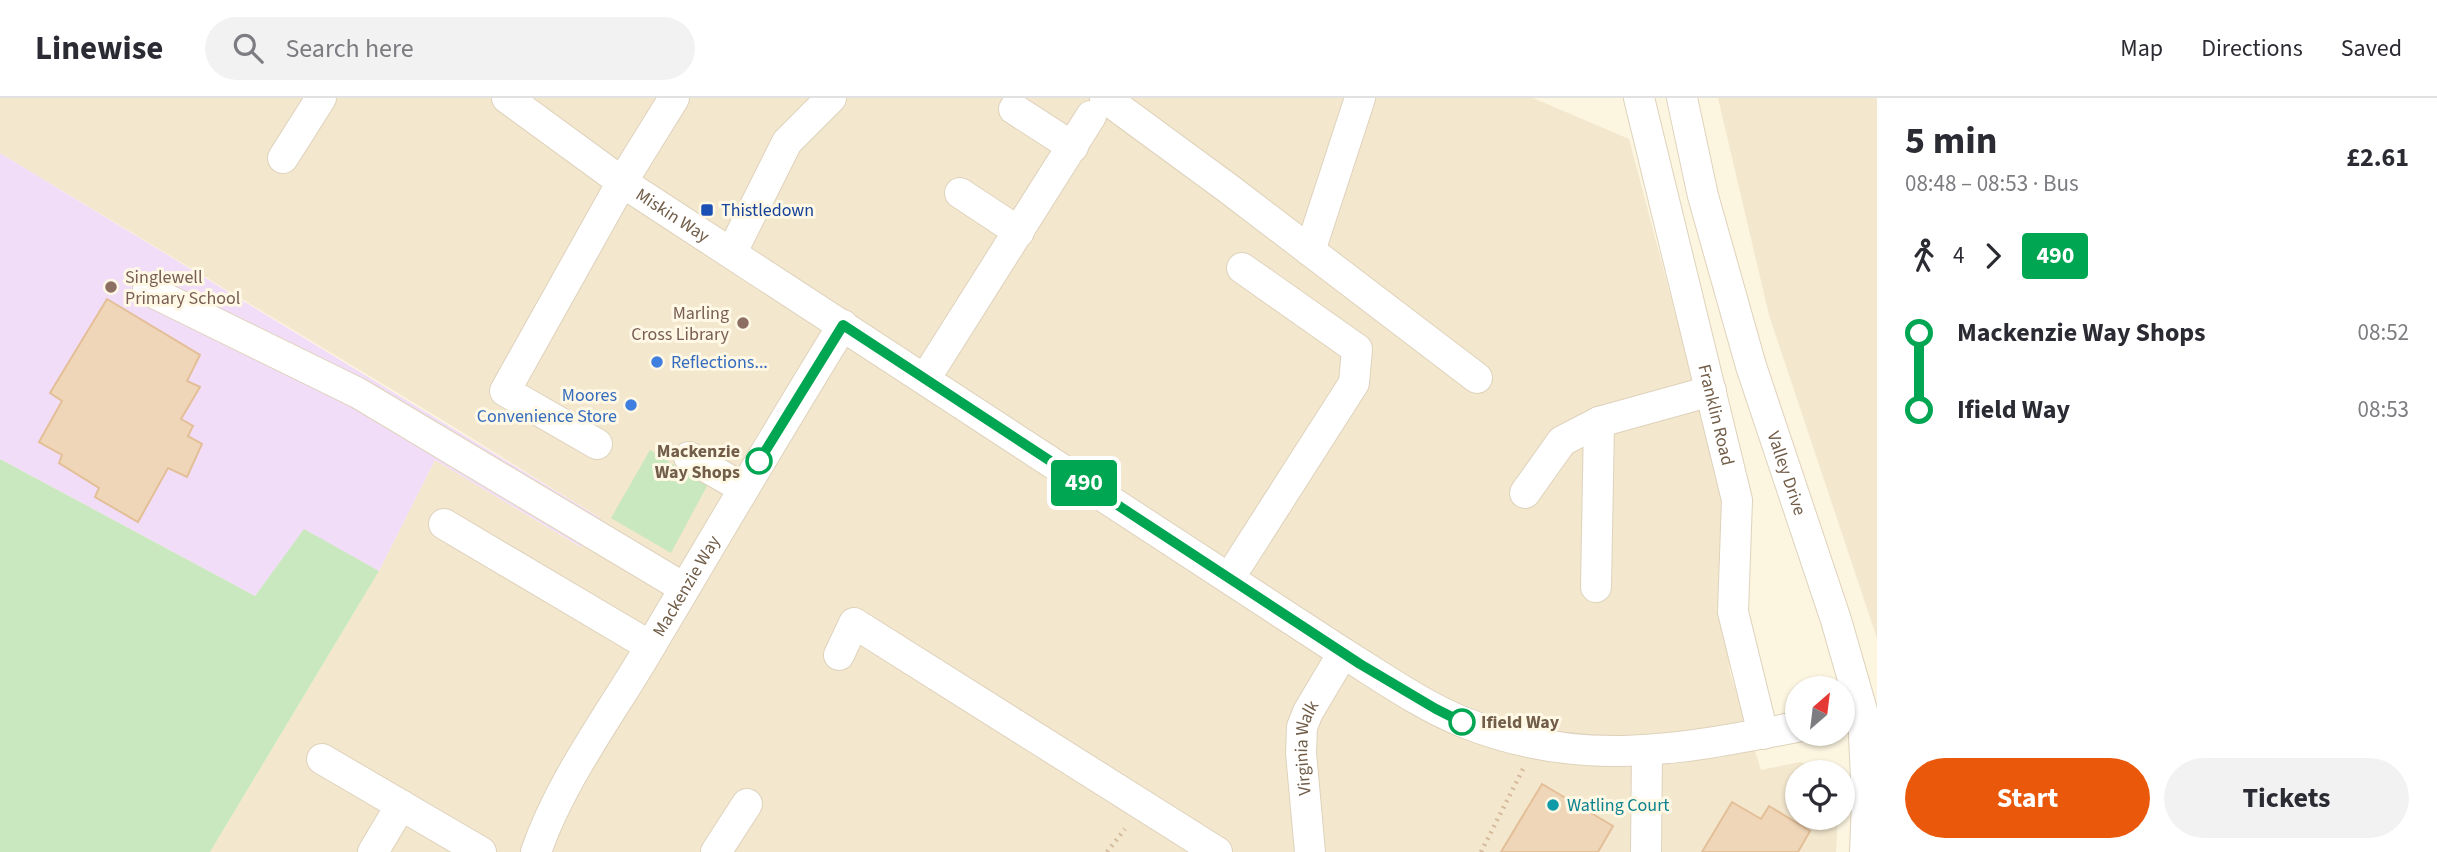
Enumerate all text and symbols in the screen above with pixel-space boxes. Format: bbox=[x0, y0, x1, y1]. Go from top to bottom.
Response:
search box bbox=[205, 17, 695, 80]
text: Linewise bbox=[35, 25, 163, 72]
icon: search bbox=[229, 29, 267, 67]
text: Search here bbox=[285, 30, 414, 67]
text: Map bbox=[2120, 31, 2163, 66]
text: Directions bbox=[2201, 31, 2303, 66]
text: Saved bbox=[2341, 31, 2402, 66]
text: 5 min bbox=[1905, 114, 1997, 168]
text: £2.61 bbox=[2346, 139, 2409, 176]
text: 08:48 – 08:53 · Bus bbox=[1905, 167, 2079, 200]
street label: Miskin Way bbox=[631, 182, 715, 249]
place label: Thistledown bbox=[721, 198, 814, 223]
marker: Thistledown bbox=[699, 202, 715, 218]
icon: walk bbox=[1905, 237, 1943, 275]
icon: forward bbox=[1974, 237, 2012, 275]
text: 490 bbox=[2036, 238, 2074, 273]
text: 4 bbox=[1953, 239, 1964, 272]
place label: Singlewell Primary School bbox=[125, 265, 240, 311]
marker: Singlewell Primary School bbox=[103, 279, 119, 295]
place label: Marling Cross Library bbox=[631, 301, 730, 347]
text: Mackenzie Way Shops bbox=[1957, 314, 2206, 351]
marker: Marling Cross Library bbox=[735, 315, 751, 331]
text: 08:52 bbox=[2358, 316, 2409, 349]
place label: Reflections... bbox=[671, 350, 768, 375]
marker: Reflections... bbox=[649, 354, 665, 370]
street label: Franklin Road bbox=[1691, 362, 1740, 468]
place label: Moores Convenience Store bbox=[477, 383, 617, 429]
text: Ifield Way bbox=[1957, 391, 2070, 428]
text: 08:53 bbox=[2358, 393, 2409, 426]
marker: Moores Convenience Store bbox=[623, 397, 639, 413]
street label: Valley Drive bbox=[1761, 428, 1812, 519]
place label: Mackenzie Way Shops bbox=[655, 439, 740, 485]
marker: Mackenzie Way Shops bbox=[746, 448, 772, 474]
line badge: 490 bbox=[1044, 460, 1124, 506]
text: 490 bbox=[1065, 465, 1103, 500]
street label: Mackenzie Way bbox=[647, 530, 727, 641]
north arrow bbox=[1785, 676, 1855, 746]
map controls bbox=[1785, 676, 1855, 830]
street label: Virginia Walk bbox=[1289, 696, 1325, 797]
marker: Ifield Way bbox=[1449, 709, 1475, 735]
place label: Ifield Way bbox=[1481, 710, 1560, 735]
button: Start bbox=[1905, 758, 2150, 838]
button: Tickets bbox=[2164, 758, 2409, 838]
button: locate bbox=[1785, 760, 1855, 830]
place label: Watling Court bbox=[1567, 793, 1669, 818]
marker: Watling Court bbox=[1545, 797, 1561, 813]

